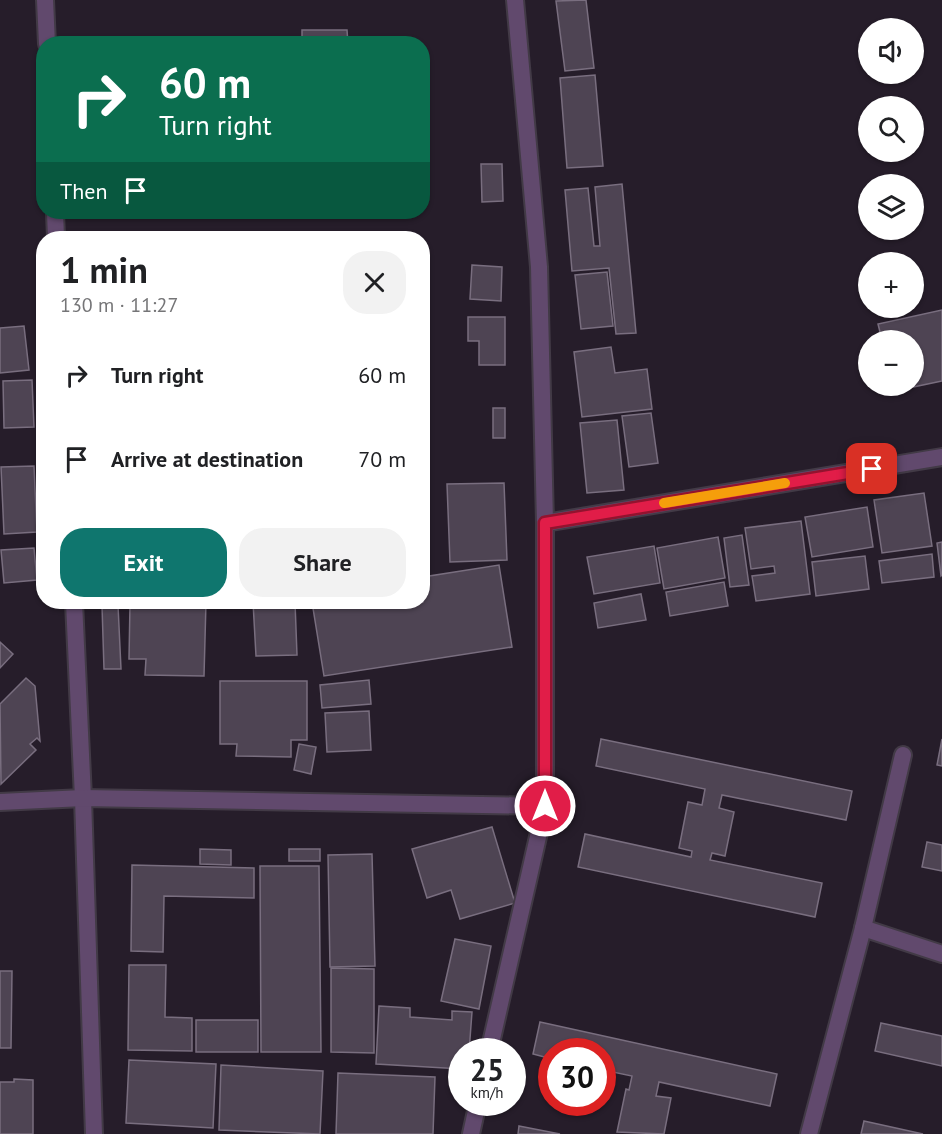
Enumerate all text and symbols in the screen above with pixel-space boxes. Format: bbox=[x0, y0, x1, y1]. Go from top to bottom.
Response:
map controls bbox=[858, 18, 924, 396]
button: sound bbox=[858, 18, 924, 84]
text: 60 m bbox=[159, 55, 251, 110]
icon: right bbox=[60, 60, 138, 138]
button: search bbox=[858, 96, 924, 162]
text: Turn right bbox=[159, 108, 272, 142]
icon: arrive bbox=[119, 174, 152, 207]
button: layers bbox=[858, 174, 924, 240]
text: Then bbox=[60, 177, 107, 205]
text: 1 min bbox=[60, 246, 148, 293]
button: close bbox=[343, 251, 406, 314]
button: + bbox=[858, 252, 924, 318]
text: 130 m · 11:27 bbox=[60, 292, 178, 318]
button: − bbox=[858, 330, 924, 396]
icon: right bbox=[60, 359, 93, 392]
text: Turn right bbox=[111, 361, 203, 389]
text: 60 m bbox=[358, 361, 406, 389]
icon: arrive bbox=[60, 443, 93, 476]
pin bbox=[846, 443, 897, 494]
text: Arrive at destination bbox=[111, 445, 303, 473]
text: 70 m bbox=[358, 445, 406, 473]
icon: arrive bbox=[855, 452, 888, 485]
button: Exit bbox=[60, 528, 227, 597]
button: Share bbox=[239, 528, 406, 597]
position arrow bbox=[513, 774, 577, 838]
speed limit sign: 30 bbox=[538, 1038, 616, 1116]
text: 25 bbox=[470, 1050, 504, 1089]
text: km/h bbox=[471, 1083, 503, 1102]

